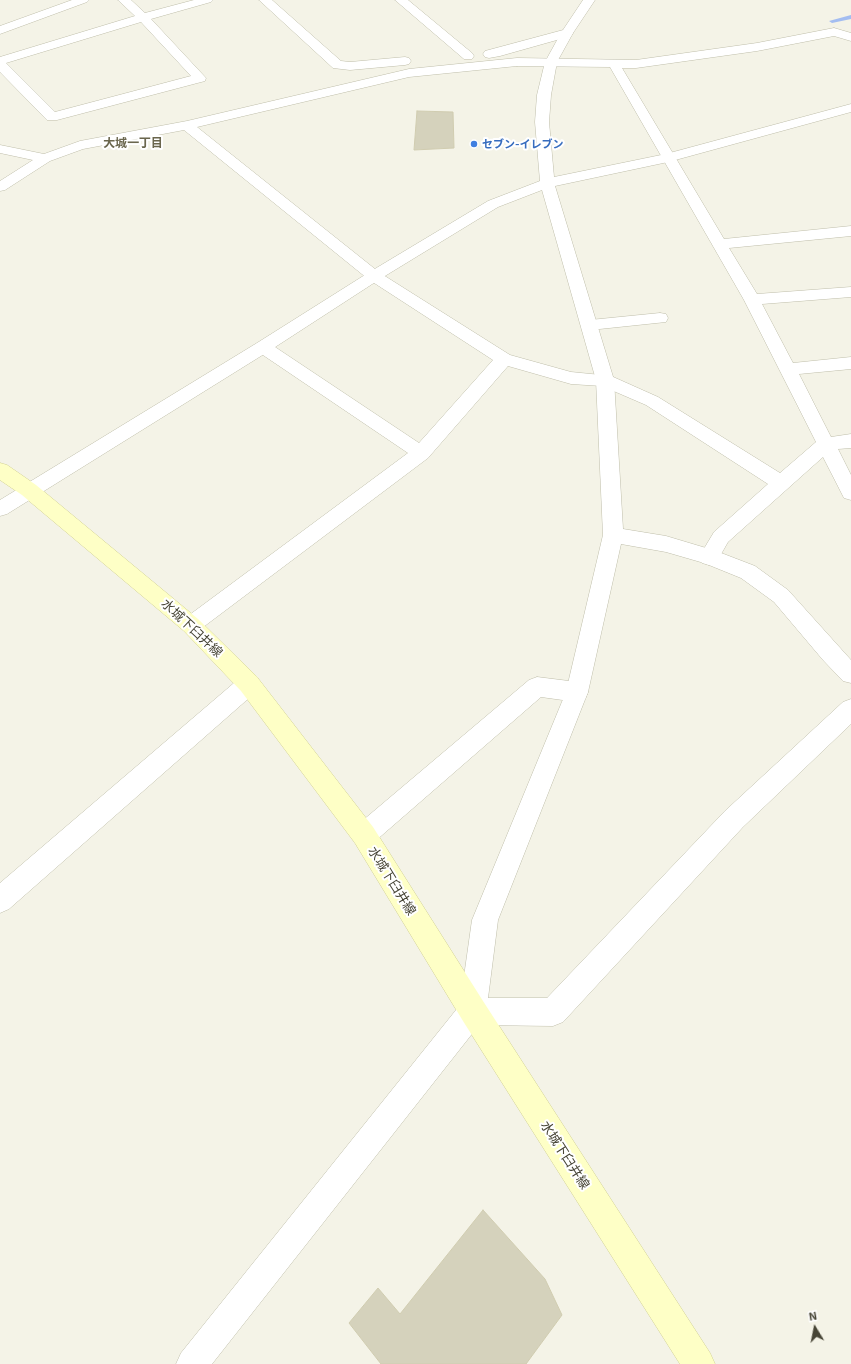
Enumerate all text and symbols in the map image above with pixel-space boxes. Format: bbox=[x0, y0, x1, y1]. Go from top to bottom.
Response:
district label: 大城一丁目 bbox=[103, 136, 163, 150]
place label: セブン-イレブン bbox=[482, 137, 564, 151]
marker: セブン-イレブン bbox=[469, 139, 479, 149]
street label: 水城下臼井線 bbox=[158, 596, 226, 660]
street label: 水城下臼井線 bbox=[365, 844, 419, 918]
street label: 水城下臼井線 bbox=[537, 1118, 593, 1192]
north arrow bbox=[795, 1308, 835, 1348]
text: N bbox=[808, 1309, 818, 1323]

